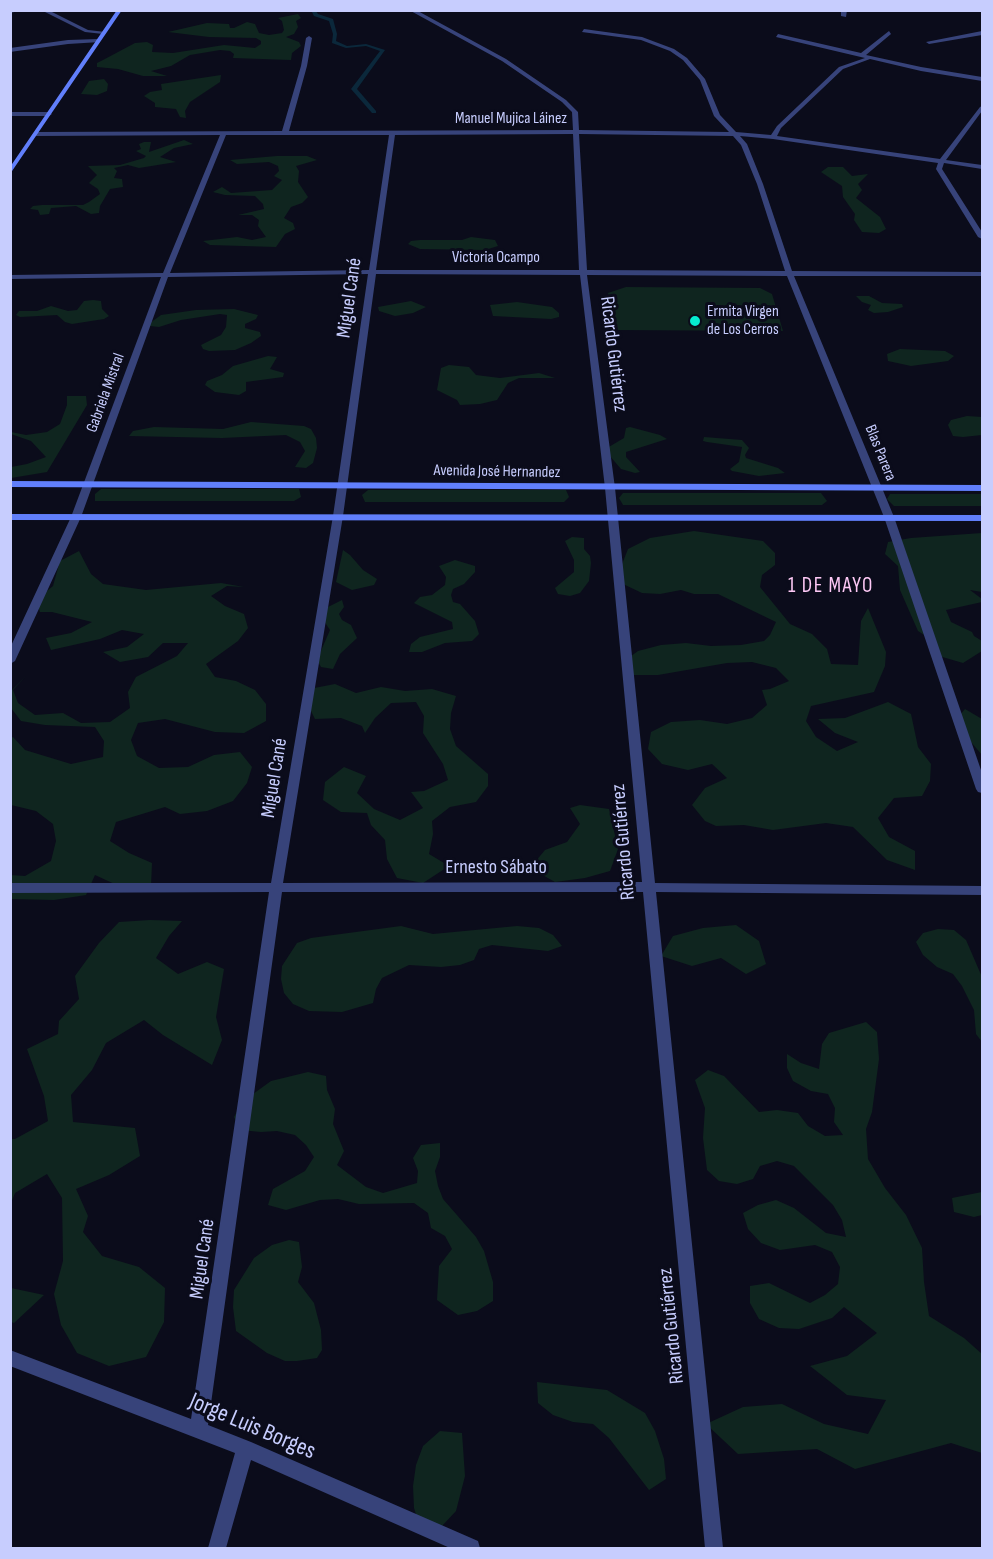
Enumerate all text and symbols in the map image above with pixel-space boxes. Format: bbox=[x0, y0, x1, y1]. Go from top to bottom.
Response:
street label: Manuel Mujica Láinez bbox=[455, 109, 567, 129]
street label: Victoria Ocampo bbox=[452, 248, 540, 268]
street label: Miguel Cané bbox=[333, 256, 367, 340]
street label: Ricardo Gutiérrez bbox=[594, 295, 632, 413]
place label: Ermita Virgen de Los Cerros bbox=[707, 302, 779, 340]
marker: Ermita Virgen de Los Cerros bbox=[688, 314, 702, 328]
street label: Gabriela Mistral bbox=[83, 351, 129, 435]
street label: Blas Parera bbox=[860, 422, 900, 484]
street label: Avenida José Hernandez bbox=[433, 461, 561, 483]
district label: 1 DE MAYO bbox=[788, 574, 874, 600]
street label: Miguel Cané bbox=[257, 736, 293, 820]
street label: Ricardo Gutiérrez bbox=[607, 783, 641, 901]
street label: Ernesto Sábato bbox=[445, 856, 547, 880]
street label: Miguel Cané bbox=[186, 1217, 220, 1301]
street label: Ricardo Gutiérrez bbox=[654, 1267, 690, 1385]
street label: Jorge Luis Borges bbox=[184, 1387, 320, 1467]

